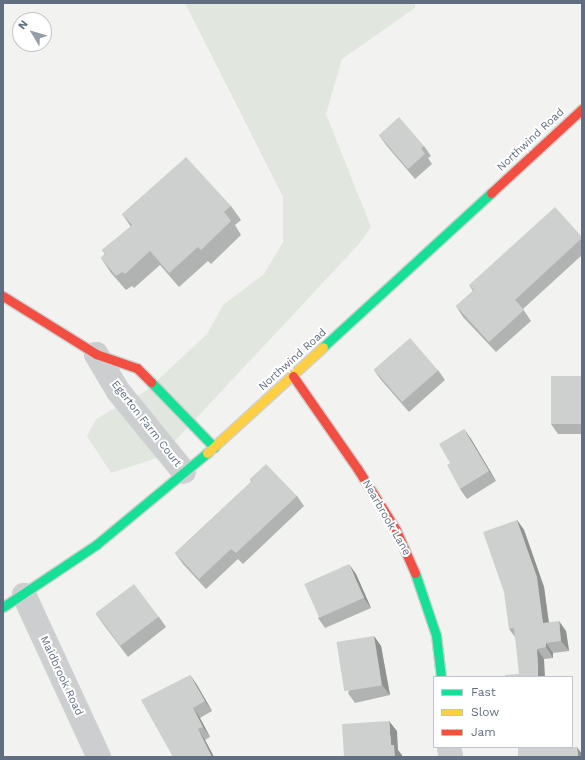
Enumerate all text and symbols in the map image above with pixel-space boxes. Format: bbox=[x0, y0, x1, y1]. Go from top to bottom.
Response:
north arrow bbox=[12, 12, 52, 52]
text: N bbox=[15, 18, 31, 32]
street label: Northwind Road bbox=[495, 106, 567, 174]
street label: Northwind Road bbox=[256, 326, 330, 394]
street label: Egerton Farm Court bbox=[108, 378, 184, 470]
street label: Nearbrook Lane bbox=[359, 478, 413, 558]
street label: Maidbrook Road bbox=[37, 634, 85, 718]
legend bbox=[433, 676, 573, 748]
text: Fast bbox=[471, 685, 496, 699]
text: Slow bbox=[471, 705, 499, 719]
text: Jam bbox=[471, 725, 496, 739]

